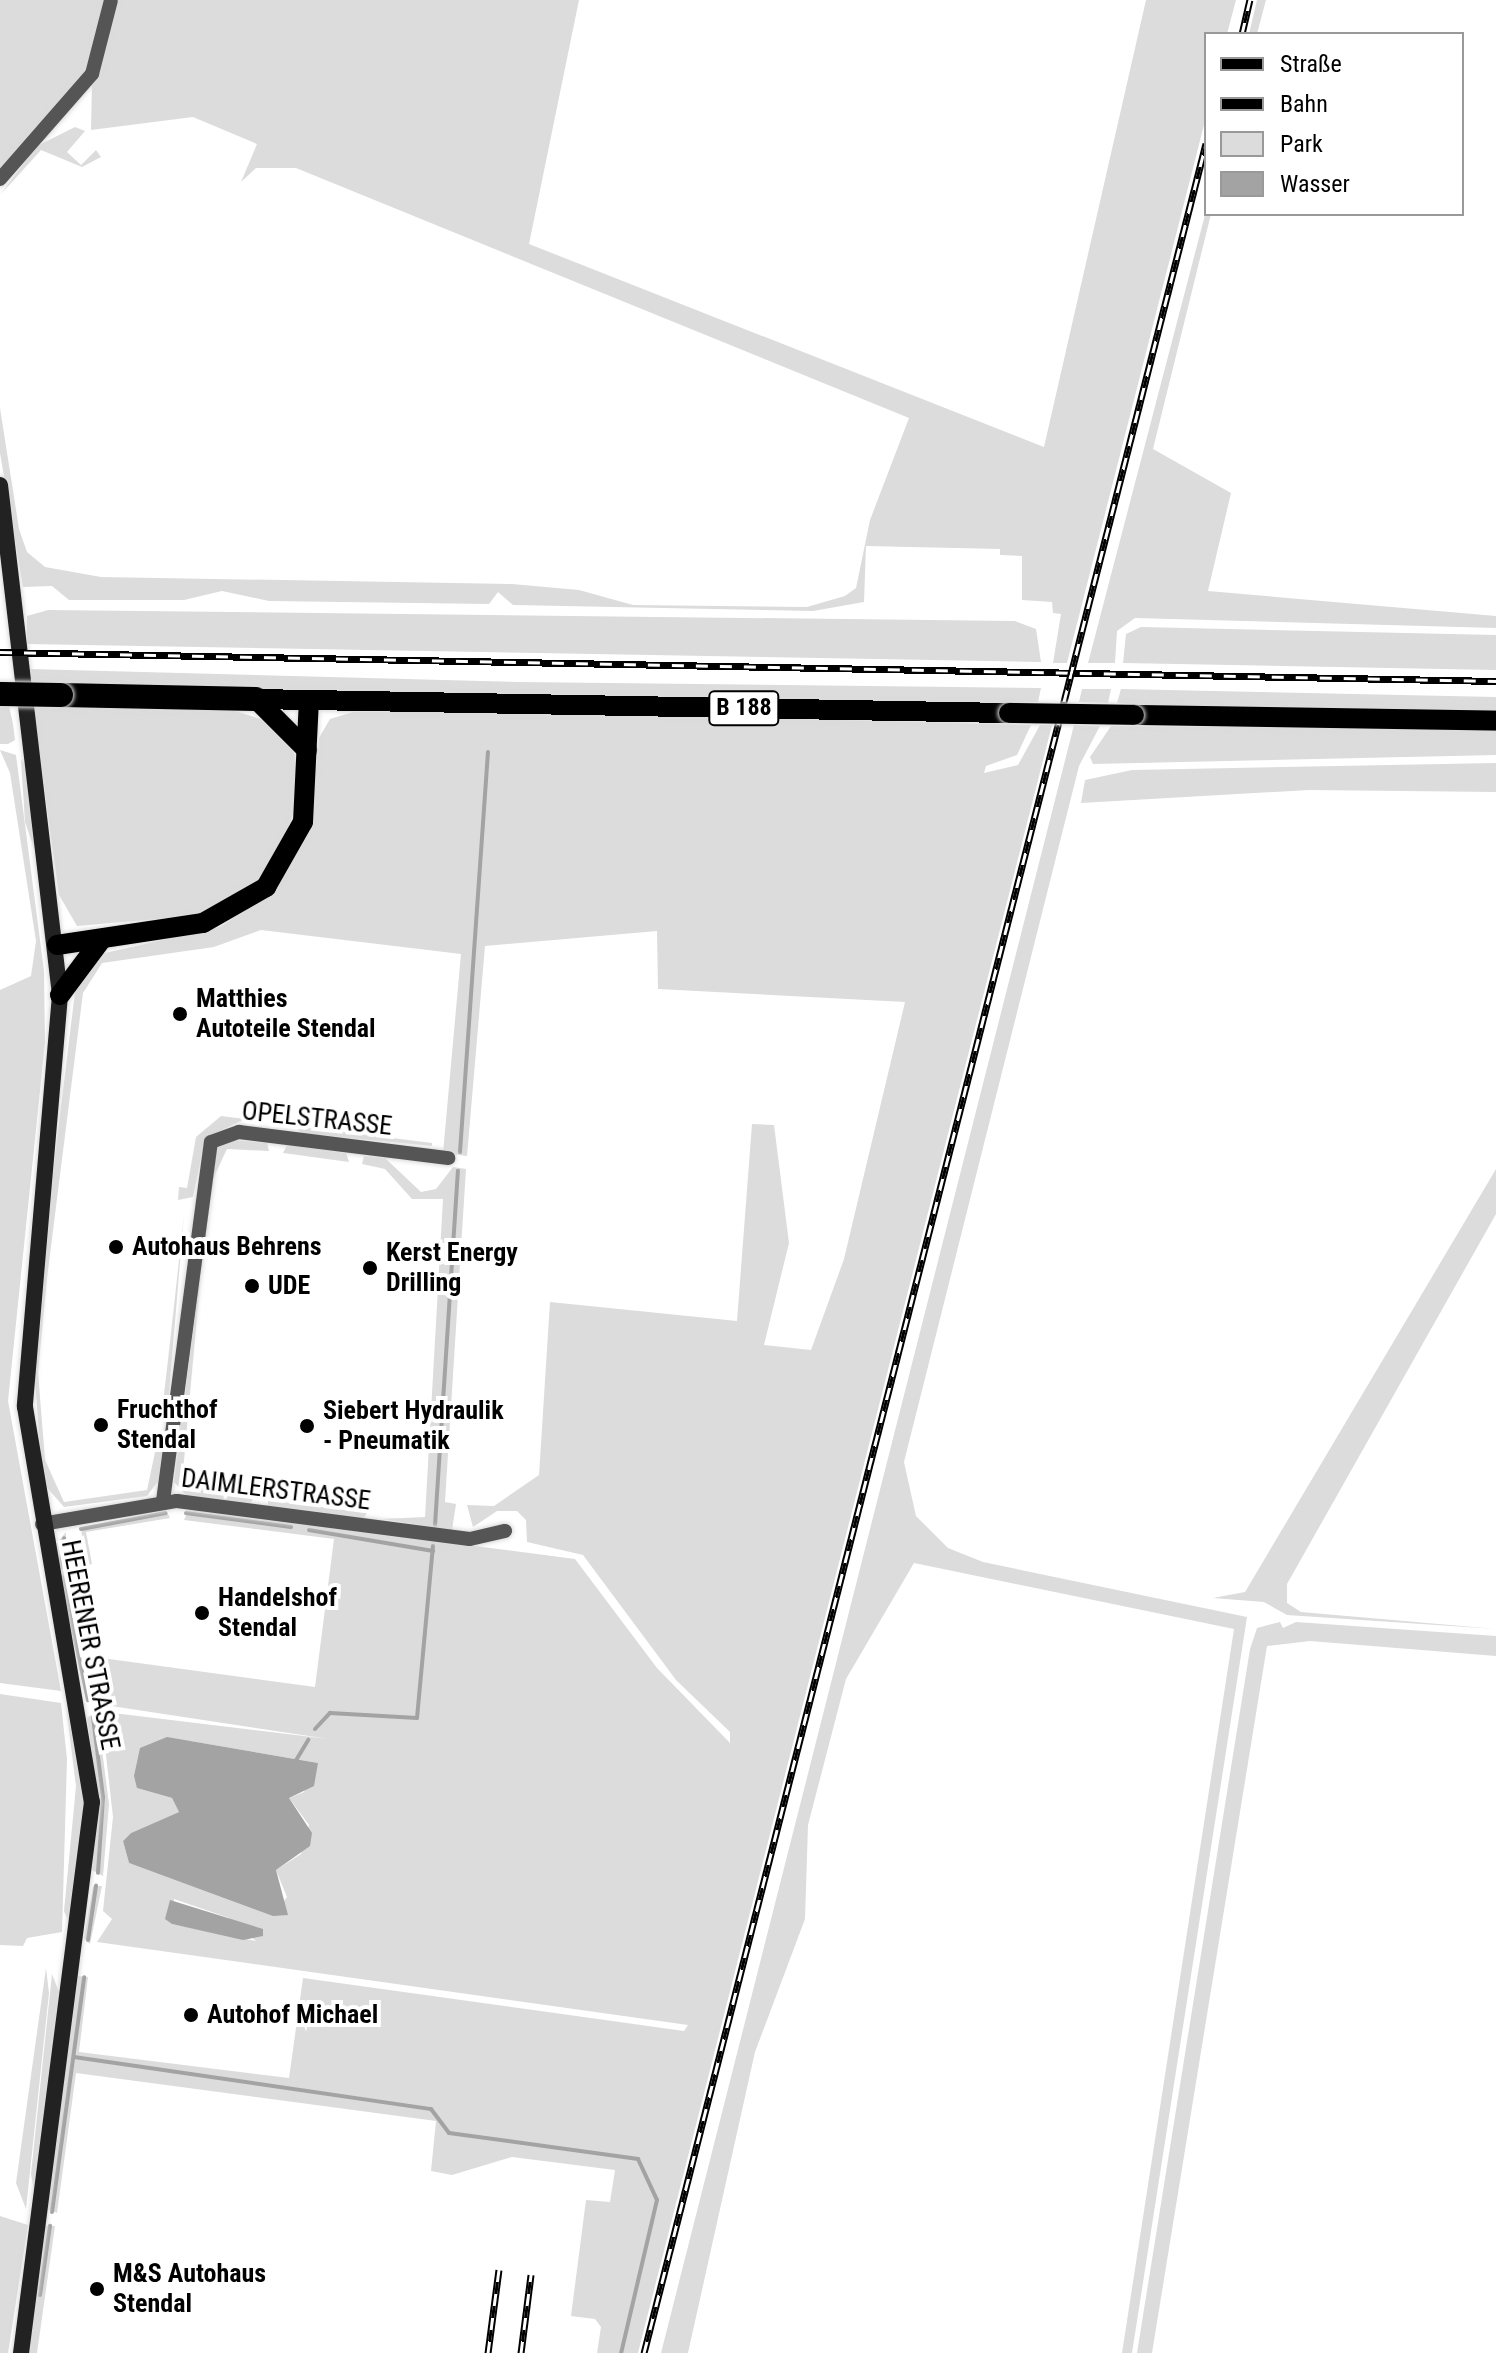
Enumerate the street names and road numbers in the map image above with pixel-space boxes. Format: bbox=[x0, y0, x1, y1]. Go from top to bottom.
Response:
road number: B 188 bbox=[708, 688, 780, 728]
street label: OPELSTRASSE bbox=[240, 1096, 394, 1142]
street label: DAIMLERSTRASSE bbox=[180, 1463, 372, 1517]
street label: HEERENER STRASSE bbox=[54, 1537, 126, 1753]

